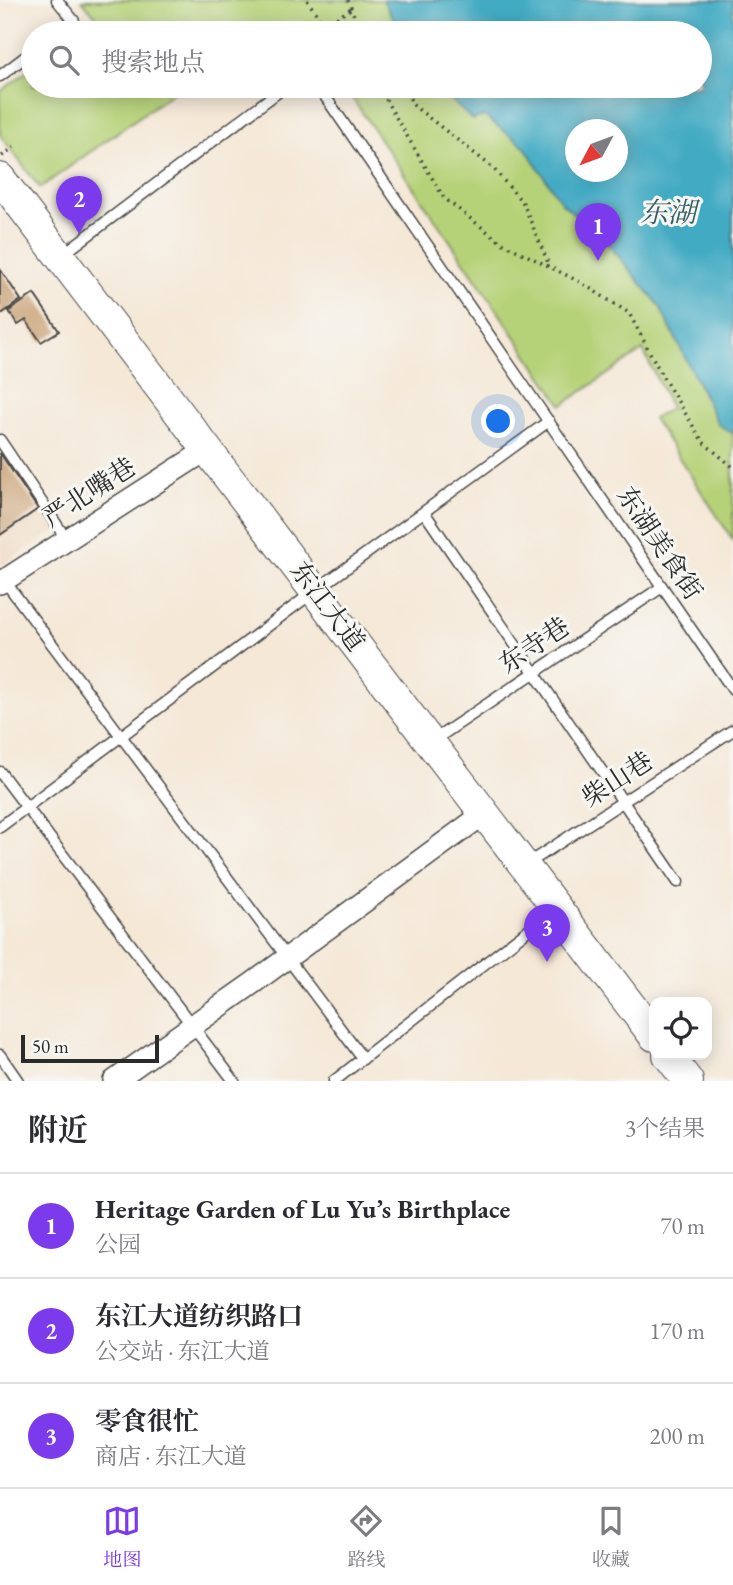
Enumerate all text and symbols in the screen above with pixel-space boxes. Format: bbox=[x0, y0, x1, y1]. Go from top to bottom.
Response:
search box bbox=[21, 21, 712, 98]
icon: search bbox=[45, 41, 83, 79]
text: 搜索地点 bbox=[101, 45, 205, 79]
north arrow bbox=[565, 119, 628, 182]
pin: 2 bbox=[56, 176, 102, 234]
water label: 东湖 bbox=[640, 194, 701, 230]
pin: 1 bbox=[575, 203, 621, 261]
your location bbox=[481, 404, 515, 438]
street label: 严北嘴巷 bbox=[36, 449, 142, 535]
street label: 东湖美食街 bbox=[610, 480, 710, 606]
street label: 东江大道 bbox=[283, 554, 373, 658]
street label: 东寺巷 bbox=[492, 609, 576, 681]
street label: 柴山巷 bbox=[575, 743, 659, 815]
pin: 3 bbox=[524, 904, 570, 962]
map controls bbox=[649, 997, 712, 1060]
button: locate bbox=[649, 997, 712, 1060]
scale bar bbox=[21, 1032, 159, 1064]
text: 50 m bbox=[32, 1034, 69, 1059]
text: 附近 bbox=[28, 1110, 88, 1149]
text: 3个结果 bbox=[625, 1113, 705, 1143]
text: Heritage Garden of Lu Yu’s Birthplace bbox=[95, 1192, 510, 1226]
text: 1 bbox=[45, 1211, 57, 1241]
text: 70 m bbox=[660, 1211, 705, 1241]
text: 公园 bbox=[95, 1229, 141, 1259]
text: 东江大道纺织路口 bbox=[95, 1299, 303, 1333]
text: 2 bbox=[45, 1316, 57, 1346]
text: 170 m bbox=[649, 1316, 705, 1346]
text: 公交站 · 东江大道 bbox=[95, 1336, 270, 1366]
text: 零食很忙 bbox=[95, 1404, 199, 1438]
text: 3 bbox=[45, 1421, 57, 1451]
text: 200 m bbox=[649, 1421, 705, 1451]
text: 商店 · 东江大道 bbox=[95, 1441, 247, 1471]
tab: 地图 bbox=[103, 1502, 141, 1572]
tab: 路线 bbox=[347, 1502, 386, 1572]
tab: 收藏 bbox=[592, 1502, 630, 1572]

